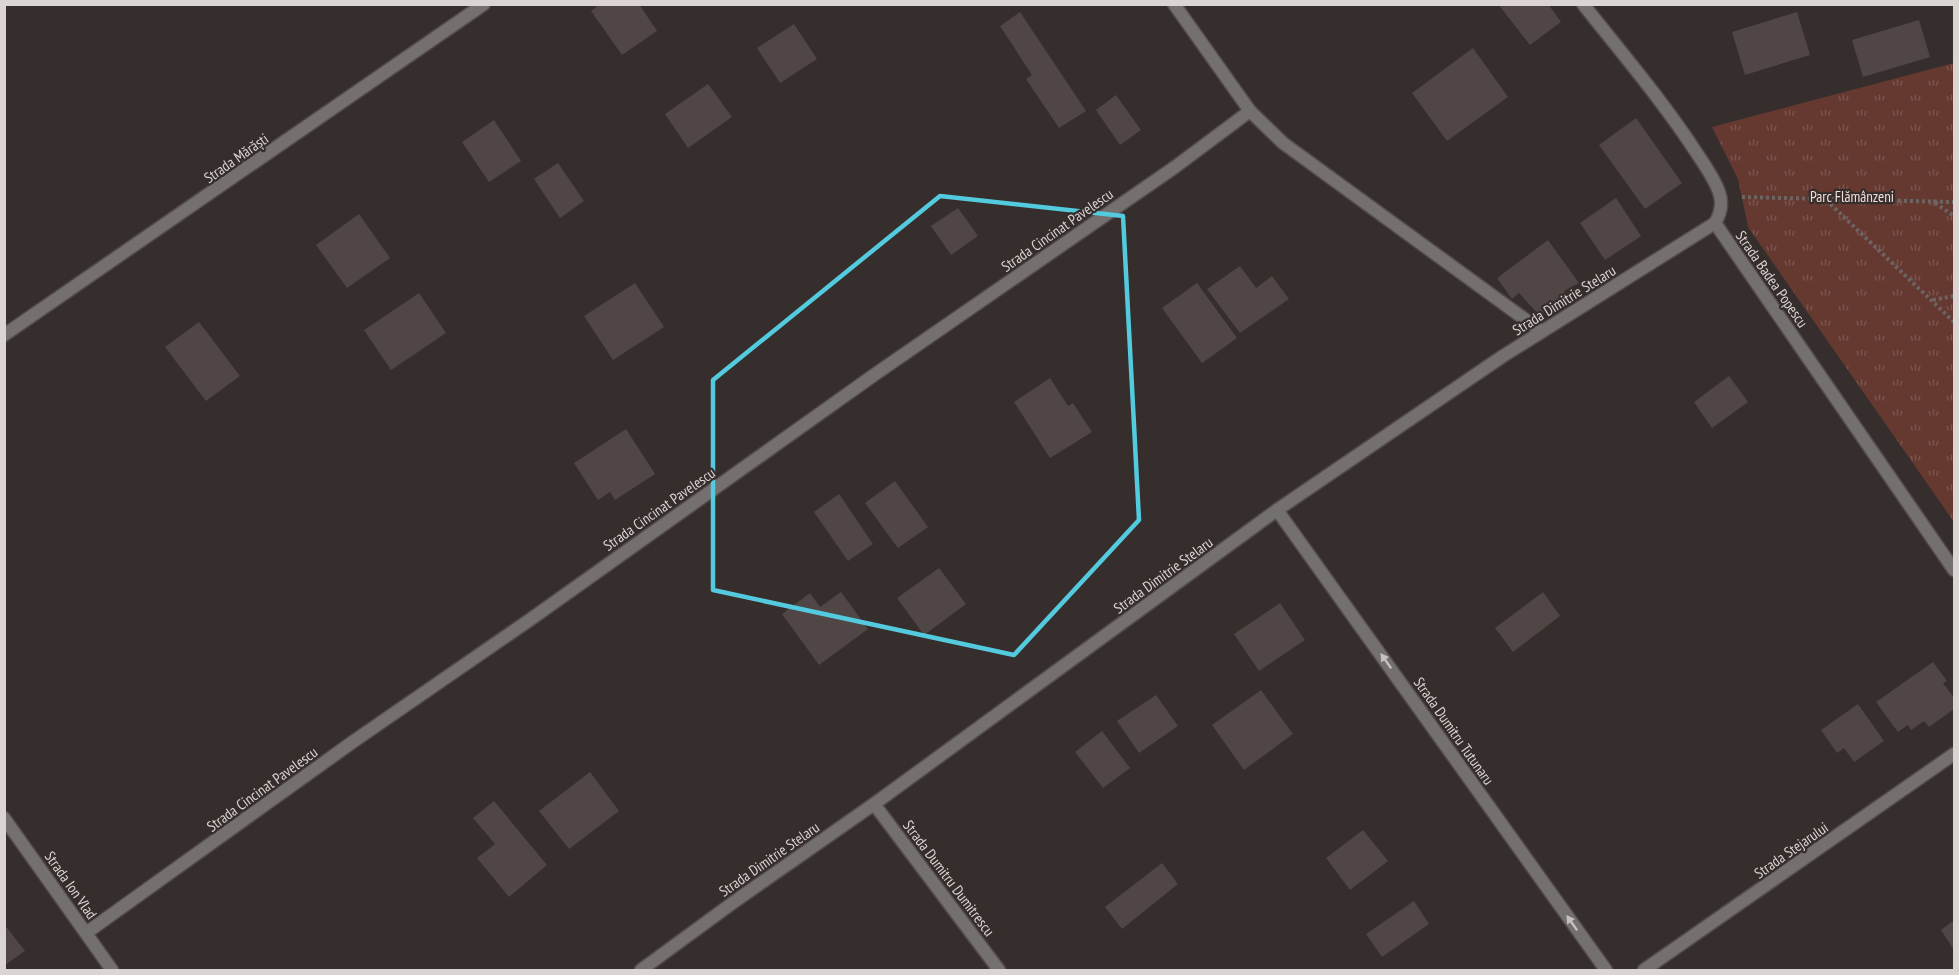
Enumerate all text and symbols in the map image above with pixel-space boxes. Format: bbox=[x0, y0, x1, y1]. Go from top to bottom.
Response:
street label: Strada Mărăști bbox=[200, 129, 272, 187]
street label: Strada Cincinat Pavelescu bbox=[997, 184, 1117, 276]
park label: Parc Flămânzeni bbox=[1810, 187, 1894, 206]
street label: Strada Badea Popescu bbox=[1732, 227, 1812, 331]
street label: Strada Dimitrie Stelaru bbox=[1509, 261, 1619, 339]
street label: Strada Cincinat Pavelescu bbox=[599, 463, 719, 555]
street label: Strada Dimitrie Stelaru bbox=[1110, 533, 1216, 617]
one-way arrow bbox=[1380, 654, 1392, 670]
street label: Strada Dumitru Tutunaru bbox=[1410, 674, 1498, 788]
street label: Strada Cincinat Pavelescu bbox=[203, 742, 321, 836]
street label: Strada Dumitru Dumitrescu bbox=[899, 816, 999, 940]
street label: Strada Dimitrie Stelaru bbox=[715, 817, 823, 901]
street label: Strada Stejarului bbox=[1750, 818, 1832, 882]
street label: Strada Ion Vlad bbox=[41, 847, 101, 923]
one-way arrow bbox=[1566, 915, 1578, 931]

